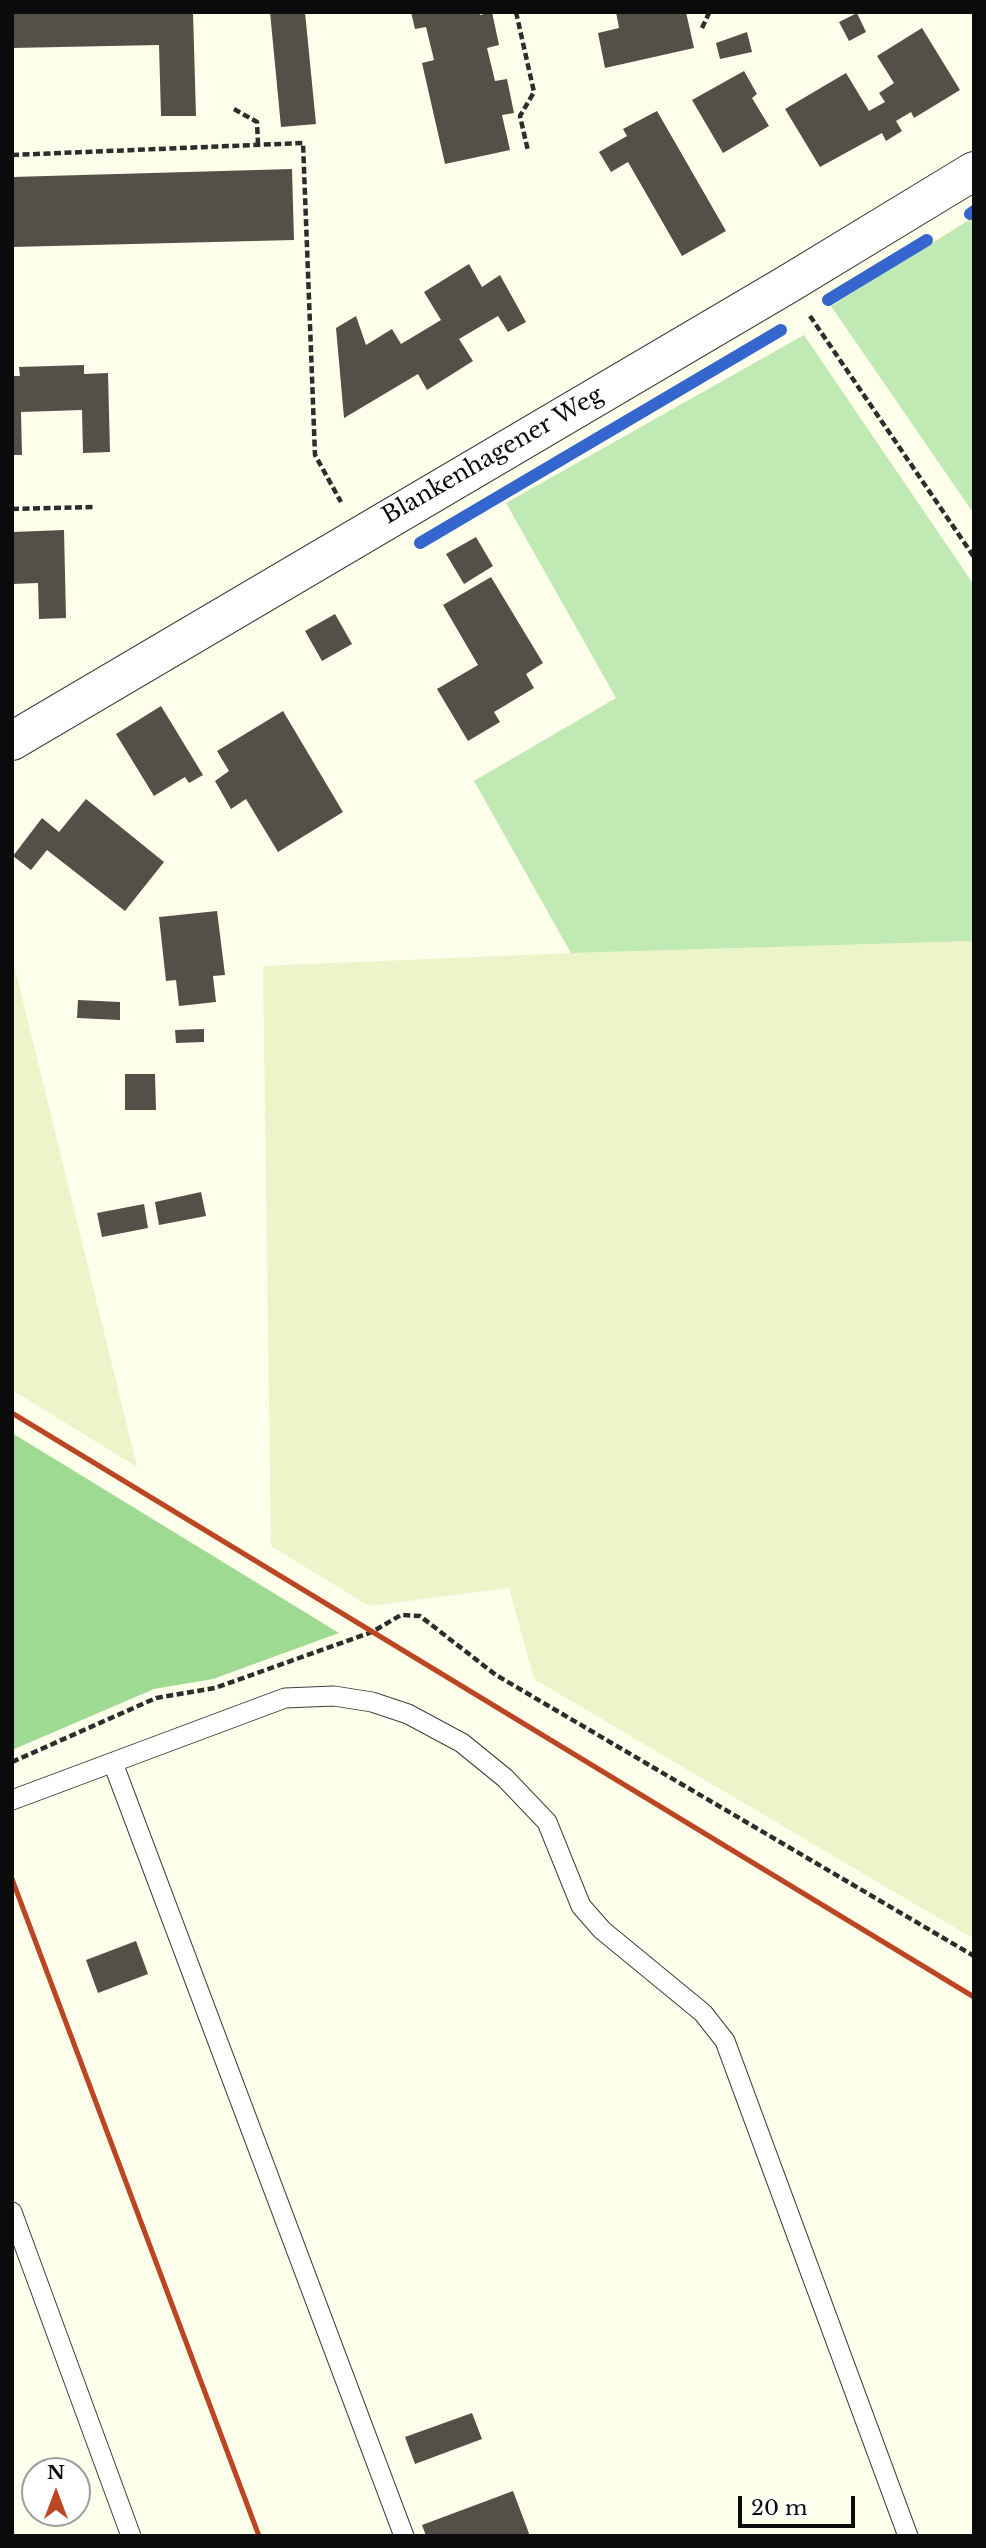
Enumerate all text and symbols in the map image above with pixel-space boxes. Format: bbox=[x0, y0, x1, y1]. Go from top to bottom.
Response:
street label: Blankenhagener Weg bbox=[378, 381, 608, 531]
north arrow bbox=[21, 2457, 91, 2527]
text: N bbox=[47, 2461, 65, 2484]
scale bar bbox=[741, 2482, 858, 2526]
text: 20 m bbox=[751, 2495, 808, 2521]

